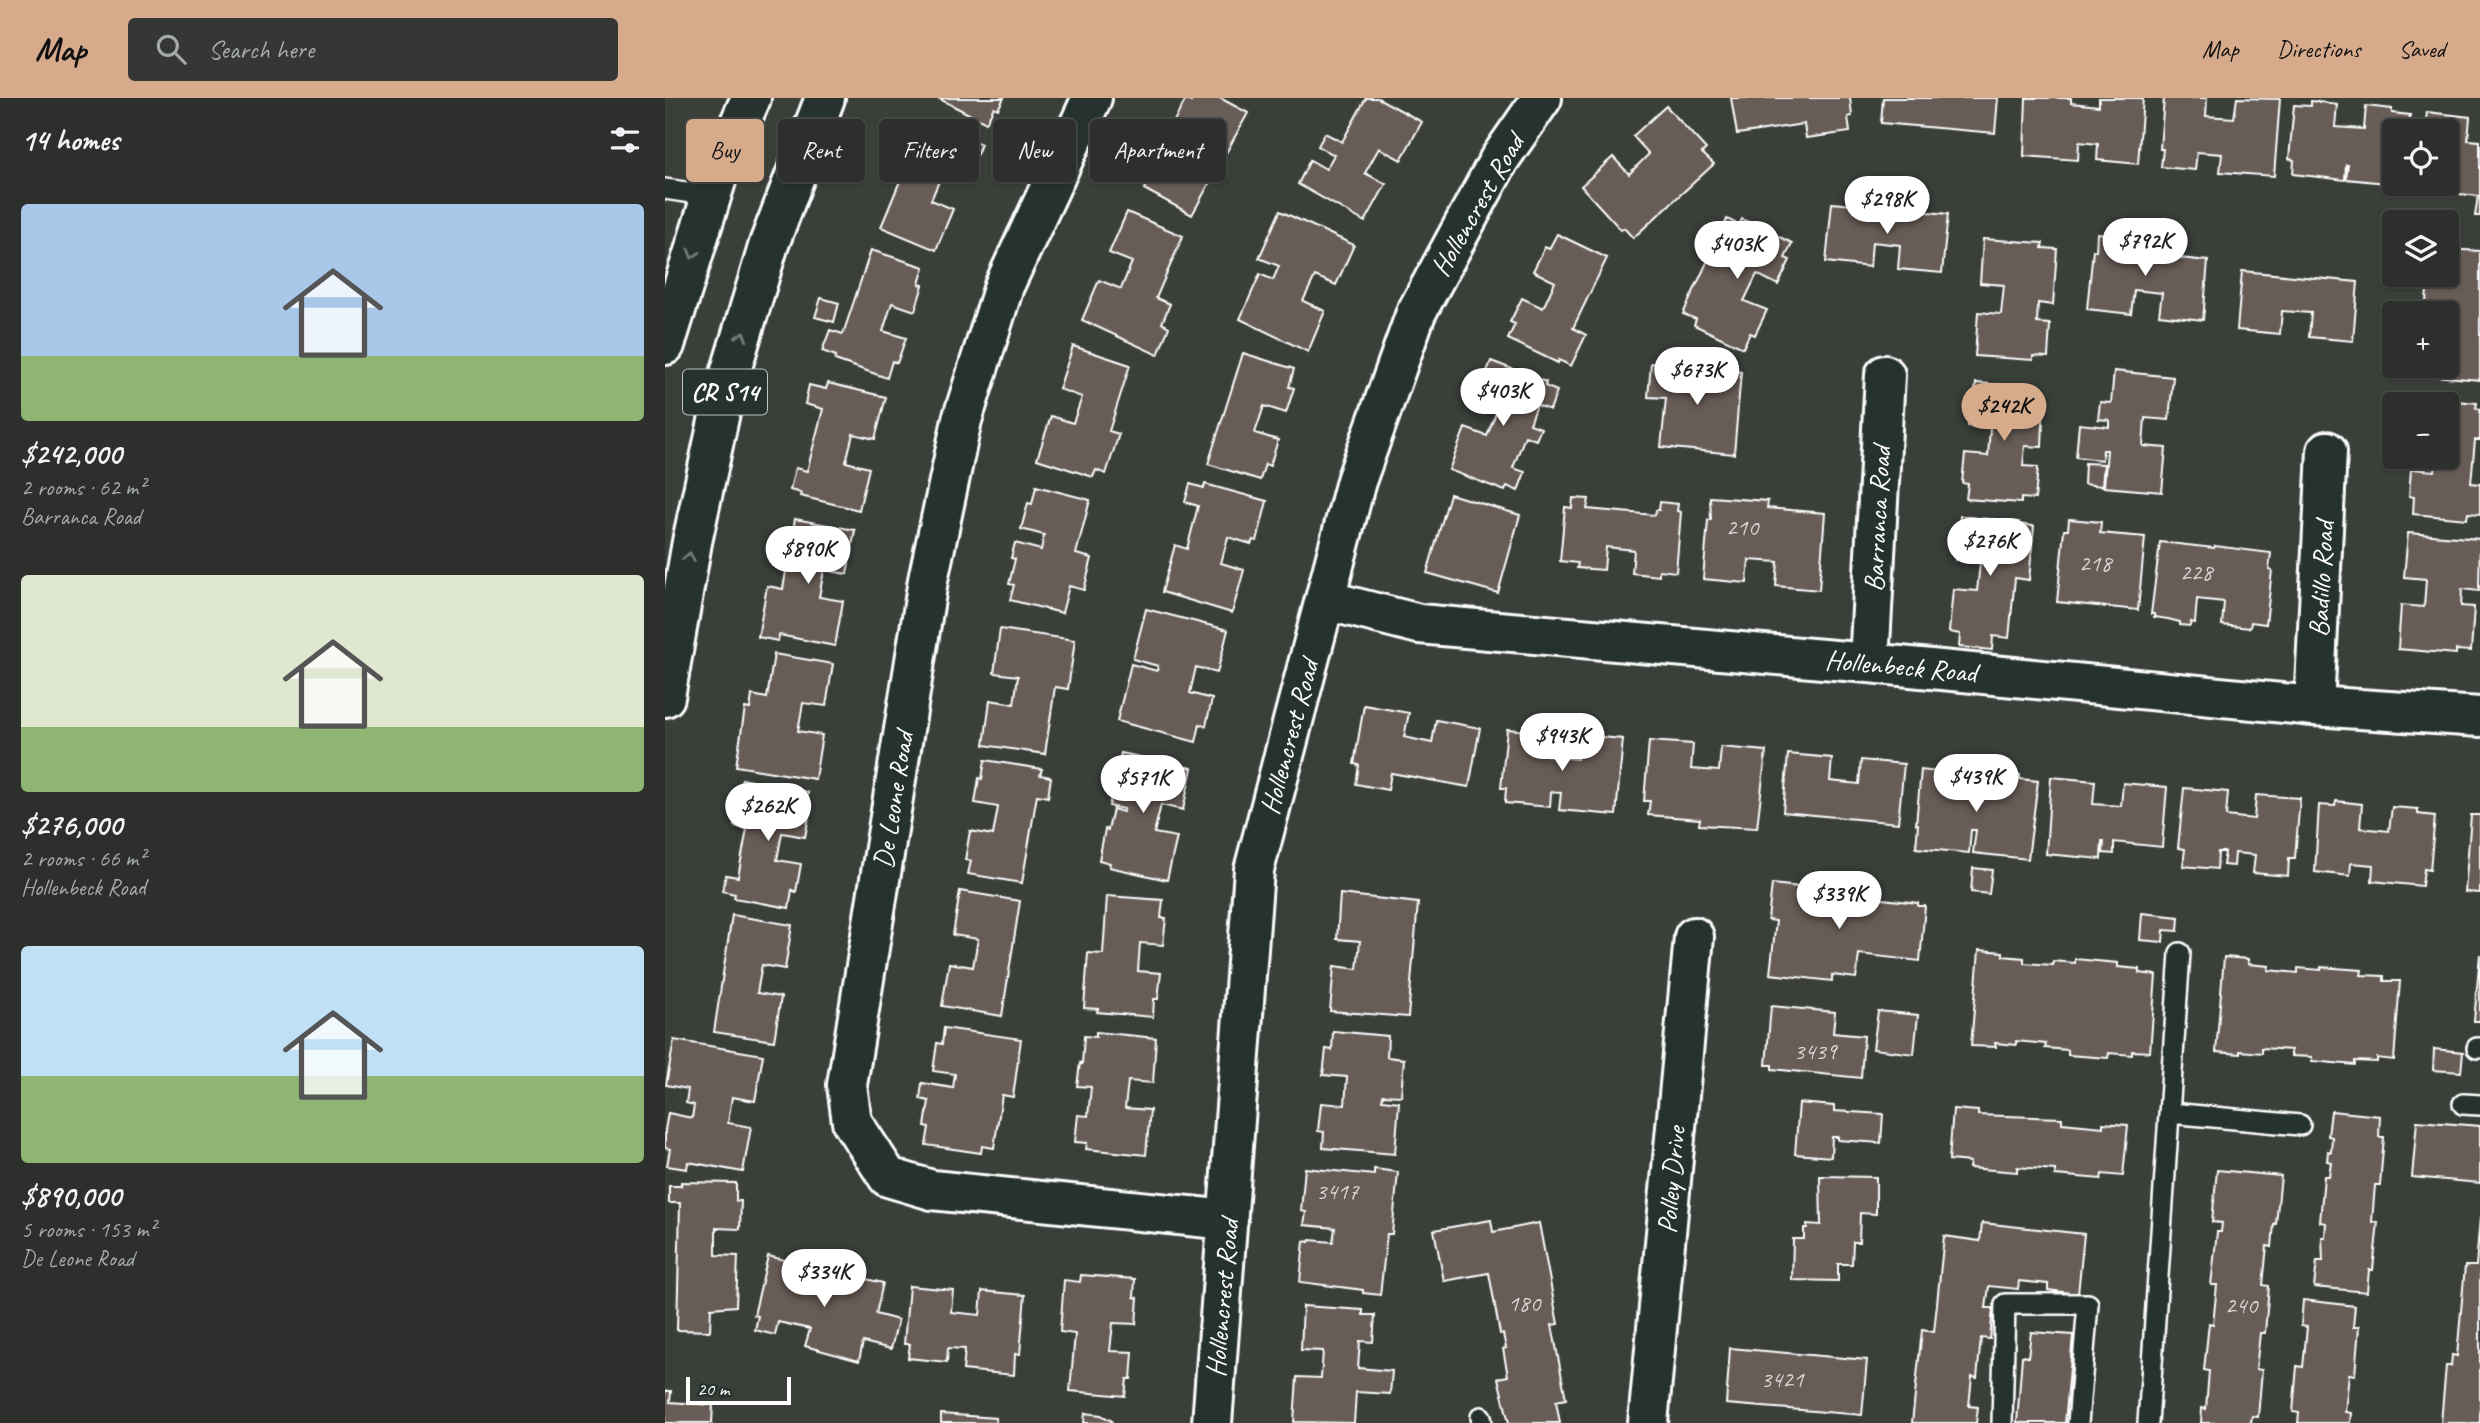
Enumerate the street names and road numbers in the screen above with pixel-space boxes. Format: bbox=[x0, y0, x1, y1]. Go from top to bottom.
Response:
street label: Hollencrest Road bbox=[1422, 124, 1534, 282]
road number: CR S14 bbox=[683, 370, 767, 414]
street label: Barranca Road bbox=[1856, 441, 1899, 593]
street label: Badillo Road bbox=[2300, 516, 2342, 638]
street label: Hollenbeck Road bbox=[1824, 642, 1982, 690]
street label: Hollencrest Road bbox=[1252, 652, 1327, 818]
street label: De Leone Road bbox=[865, 725, 922, 871]
street label: Polley Drive bbox=[1649, 1123, 1693, 1235]
street label: Hollencrest Road bbox=[1198, 1214, 1247, 1378]

